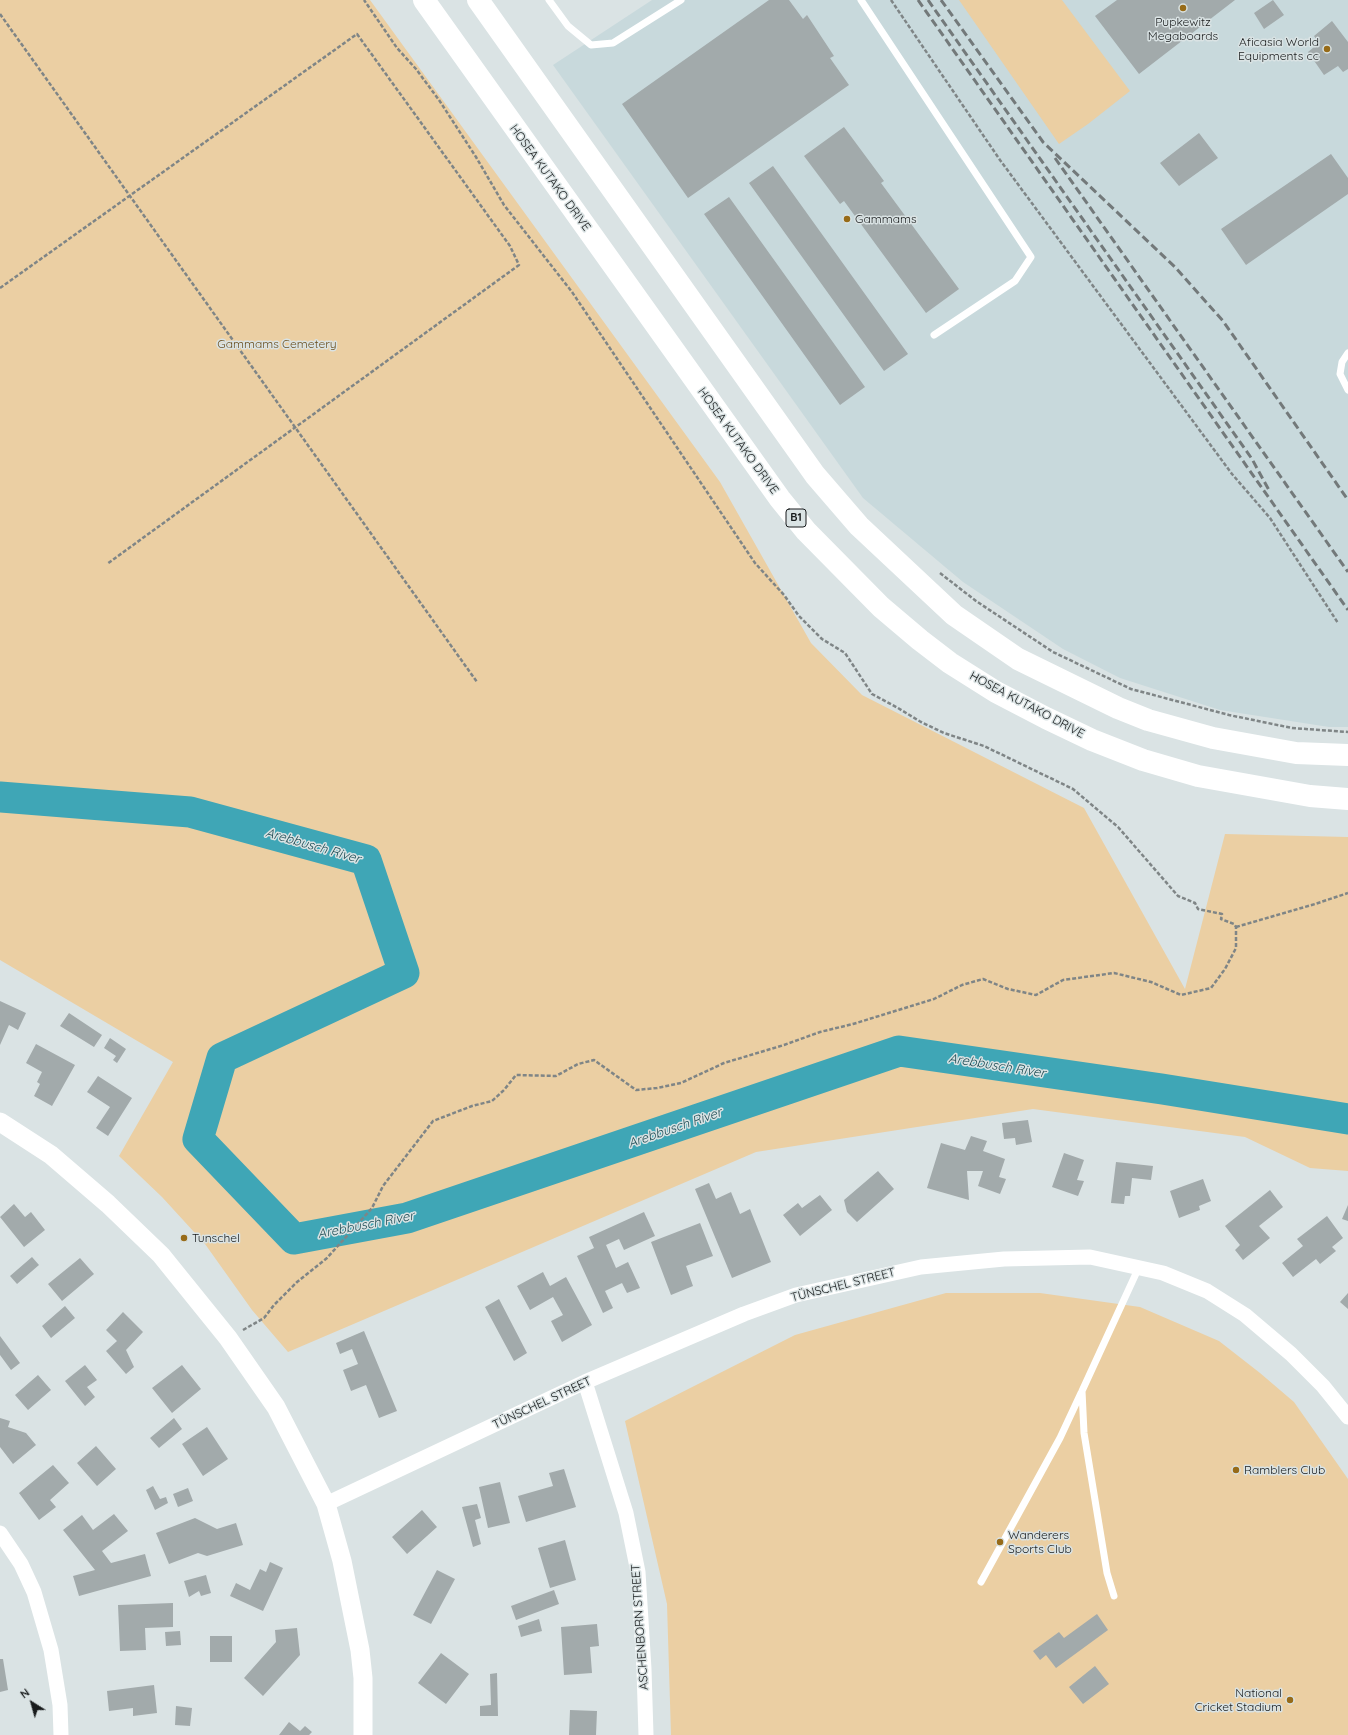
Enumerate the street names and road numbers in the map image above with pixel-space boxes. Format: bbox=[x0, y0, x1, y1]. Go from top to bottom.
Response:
street label: HOSEA KUTAKO DRIVE bbox=[507, 122, 593, 234]
street label: HOSEA KUTAKO DRIVE bbox=[695, 385, 781, 497]
road number: B1 bbox=[786, 509, 806, 527]
street label: HOSEA KUTAKO DRIVE bbox=[967, 669, 1087, 741]
street label: TÜNSCHEL STREET bbox=[789, 1265, 897, 1305]
street label: TÜNSCHEL STREET bbox=[490, 1374, 594, 1432]
street label: ASCHENBORN STREET bbox=[628, 1563, 652, 1691]

